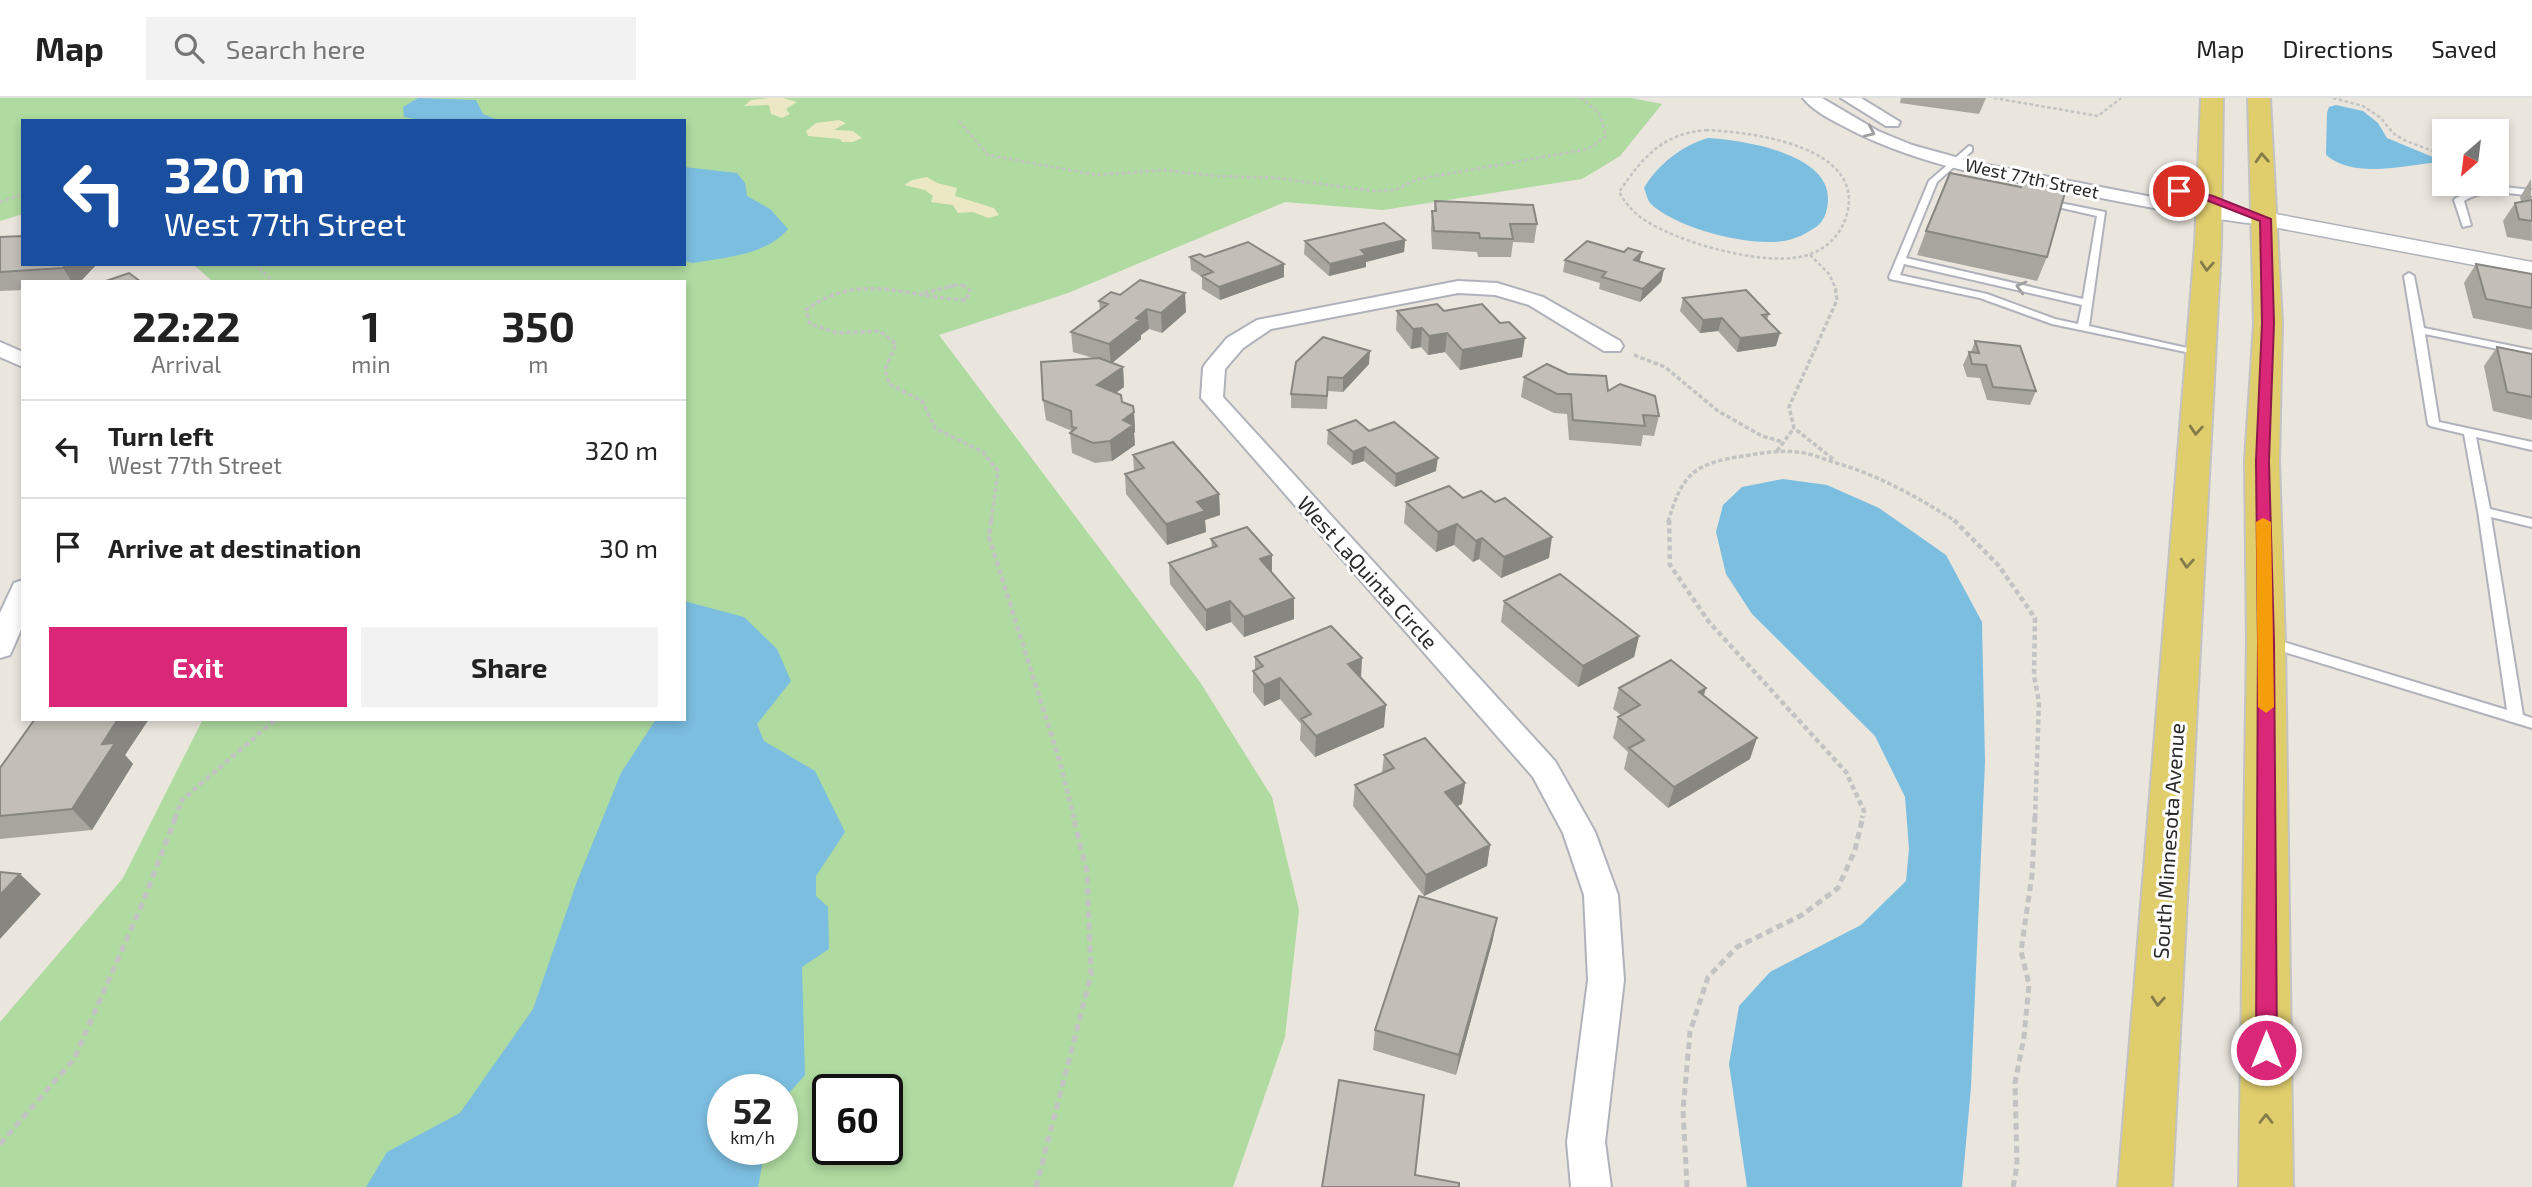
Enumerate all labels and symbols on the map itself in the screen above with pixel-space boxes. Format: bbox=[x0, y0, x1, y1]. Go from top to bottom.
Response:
north arrow bbox=[2432, 119, 2510, 196]
one-way arrow bbox=[1863, 124, 1875, 138]
street label: West 77th Street bbox=[1963, 153, 2101, 203]
one-way arrow bbox=[2255, 153, 2270, 164]
pin bbox=[2149, 161, 2209, 221]
one-way arrow bbox=[2200, 261, 2215, 272]
one-way arrow bbox=[2015, 280, 2027, 295]
one-way arrow bbox=[2189, 425, 2204, 436]
street label: West LaQuinta Circle bbox=[1292, 490, 1443, 654]
one-way arrow bbox=[2180, 557, 2195, 568]
street label: South Minnesota Avenue bbox=[2147, 722, 2189, 960]
one-way arrow bbox=[2151, 995, 2166, 1006]
position arrow bbox=[2229, 1013, 2303, 1087]
speed limit sign: 60 bbox=[812, 1074, 903, 1165]
one-way arrow bbox=[2258, 1113, 2274, 1124]

